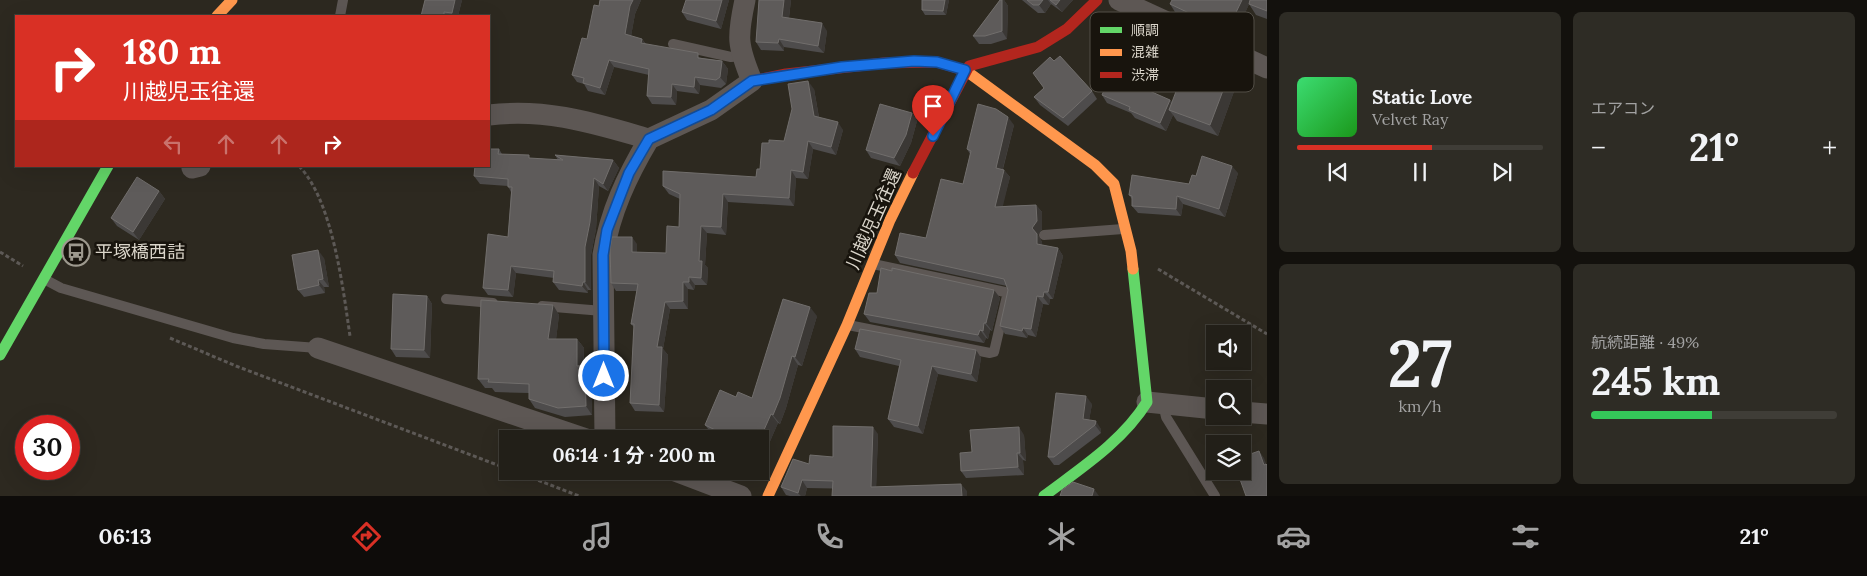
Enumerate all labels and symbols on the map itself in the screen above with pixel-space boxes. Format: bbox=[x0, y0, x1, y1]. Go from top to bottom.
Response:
legend bbox=[1090, 12, 1254, 92]
text: 順調 bbox=[1131, 21, 1159, 39]
text: 混雑 bbox=[1131, 43, 1159, 61]
text: 渋滞 bbox=[1131, 66, 1159, 84]
pin bbox=[912, 85, 954, 136]
street label: 川越児玉往還 bbox=[841, 165, 906, 273]
bus stop icon: 平塚橋西詰 bbox=[61, 237, 91, 267]
place label: 平塚橋西詰 bbox=[95, 240, 185, 263]
position arrow bbox=[577, 349, 629, 401]
speed limit sign: 30 bbox=[15, 415, 80, 480]

